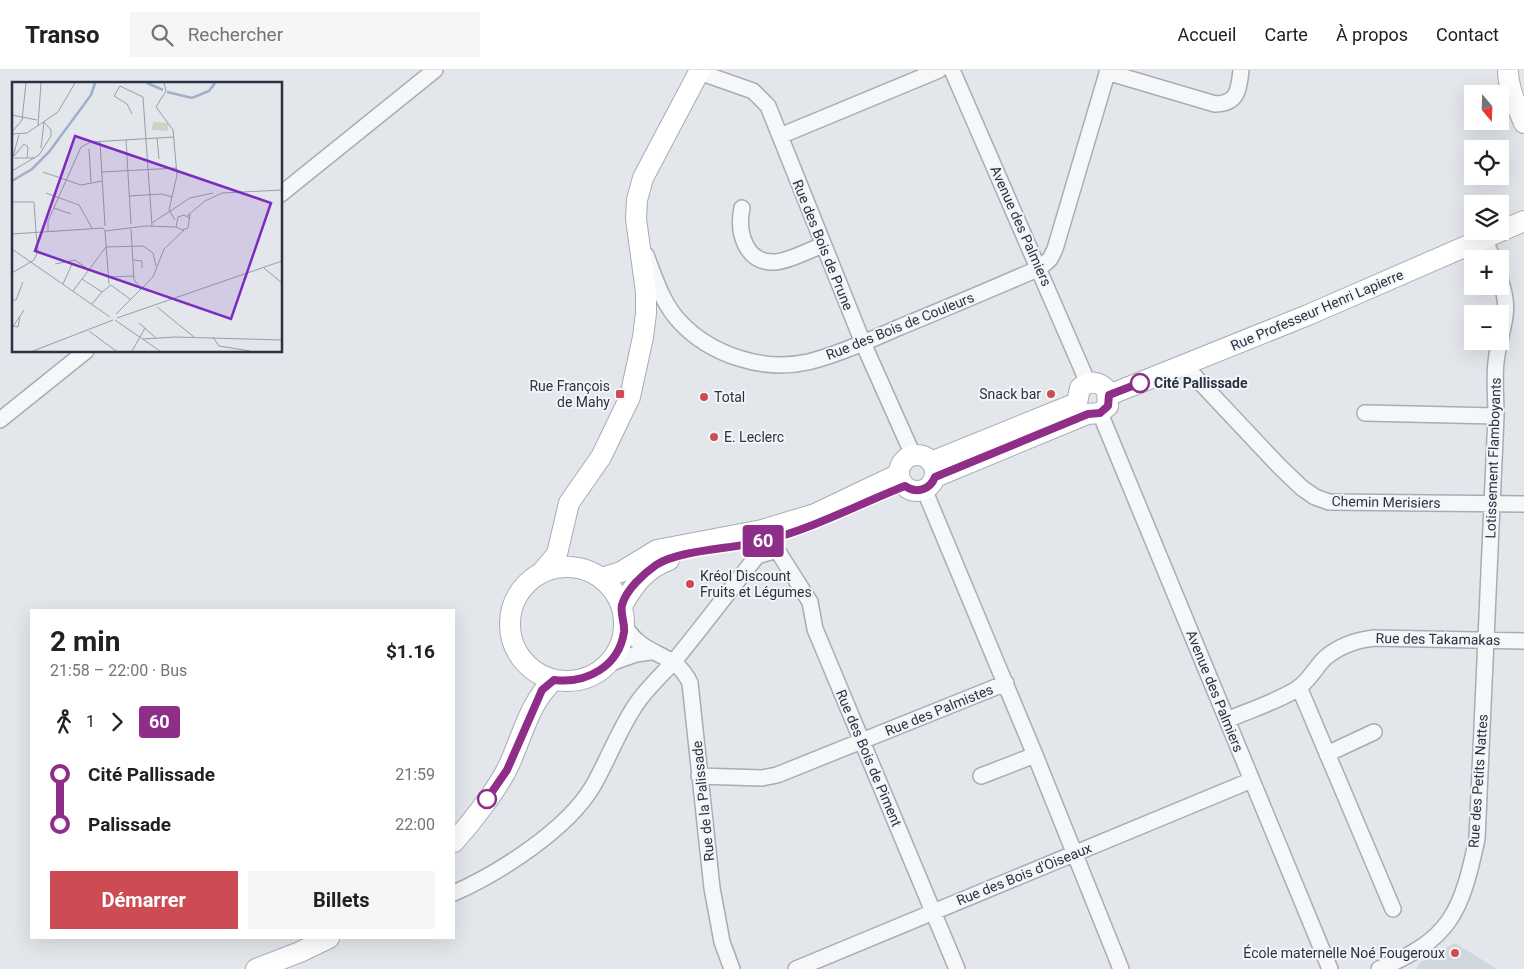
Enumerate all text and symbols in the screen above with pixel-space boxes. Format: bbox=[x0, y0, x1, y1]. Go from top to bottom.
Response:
search box bbox=[130, 12, 480, 57]
text: Transo bbox=[25, 21, 100, 49]
icon: search bbox=[148, 21, 176, 49]
text: Rechercher bbox=[188, 23, 283, 46]
text: Accueil bbox=[1178, 24, 1236, 45]
text: Carte bbox=[1264, 24, 1308, 45]
text: À propos bbox=[1336, 24, 1408, 45]
text: Contact bbox=[1436, 24, 1499, 45]
inset map bbox=[12, 82, 282, 352]
north arrow bbox=[1464, 85, 1509, 130]
map controls bbox=[1464, 85, 1509, 350]
button: locate bbox=[1464, 140, 1509, 185]
street label: Avenue des Palmiers bbox=[987, 163, 1055, 289]
street label: Rue des Bois de Prune bbox=[789, 177, 857, 313]
button: layers bbox=[1464, 195, 1509, 240]
button: + bbox=[1464, 250, 1509, 295]
street label: Rue Professeur Henri Lapierre bbox=[1228, 266, 1406, 354]
street label: Rue des Bois de Couleurs bbox=[824, 289, 976, 363]
button: − bbox=[1464, 305, 1509, 350]
marker: Cité Pallissade bbox=[1130, 373, 1150, 393]
place label: Cité Pallissade bbox=[1154, 375, 1248, 391]
street label: Lotissement Flamboyants bbox=[1482, 377, 1504, 539]
place label: Rue François de Mahy bbox=[529, 378, 610, 410]
place label: Snack bar bbox=[979, 386, 1041, 402]
marker: Rue François de Mahy bbox=[614, 388, 626, 400]
marker: Snack bar bbox=[1045, 388, 1057, 400]
place label: Total bbox=[714, 389, 745, 405]
marker: Total bbox=[698, 391, 710, 403]
place label: E. Leclerc bbox=[724, 429, 784, 445]
marker: E. Leclerc bbox=[708, 431, 720, 443]
street label: Chemin Merisiers bbox=[1331, 493, 1441, 511]
line badge: 60 bbox=[740, 525, 786, 557]
text: 60 bbox=[753, 530, 773, 551]
place label: Kréol Discount Fruits et Légumes bbox=[700, 568, 812, 600]
marker: Kréol Discount Fruits et Légumes bbox=[684, 578, 696, 590]
text: 2 min bbox=[50, 625, 120, 658]
street label: Avenue des Palmiers bbox=[1183, 628, 1247, 754]
street label: Rue des Takamakas bbox=[1376, 630, 1500, 648]
text: $1.16 bbox=[386, 640, 435, 663]
text: 21:58 – 22:00 · Bus bbox=[50, 661, 187, 680]
street label: Rue des Palmistes bbox=[883, 681, 995, 739]
street label: Rue des Bois de Piment bbox=[833, 687, 905, 829]
icon: walk bbox=[50, 708, 78, 736]
icon: forward bbox=[103, 708, 131, 736]
text: 60 bbox=[149, 711, 170, 732]
text: 1 bbox=[86, 712, 95, 731]
street label: Rue des Petits Nattes bbox=[1465, 714, 1491, 848]
street label: Rue de la Palissade bbox=[689, 740, 717, 862]
text: Cité Pallissade bbox=[88, 763, 215, 786]
text: 21:59 bbox=[395, 765, 435, 784]
unlabelled marker bbox=[477, 789, 497, 809]
text: Palissade bbox=[88, 813, 171, 836]
text: 22:00 bbox=[395, 815, 435, 834]
street label: Rue des Bois d'Oiseaux bbox=[954, 840, 1094, 908]
button: Démarrer bbox=[50, 871, 238, 929]
button: Billets bbox=[248, 871, 435, 929]
place label: École maternelle Noé Fougeroux bbox=[1243, 944, 1445, 961]
marker: École maternelle Noé Fougeroux bbox=[1449, 947, 1461, 959]

